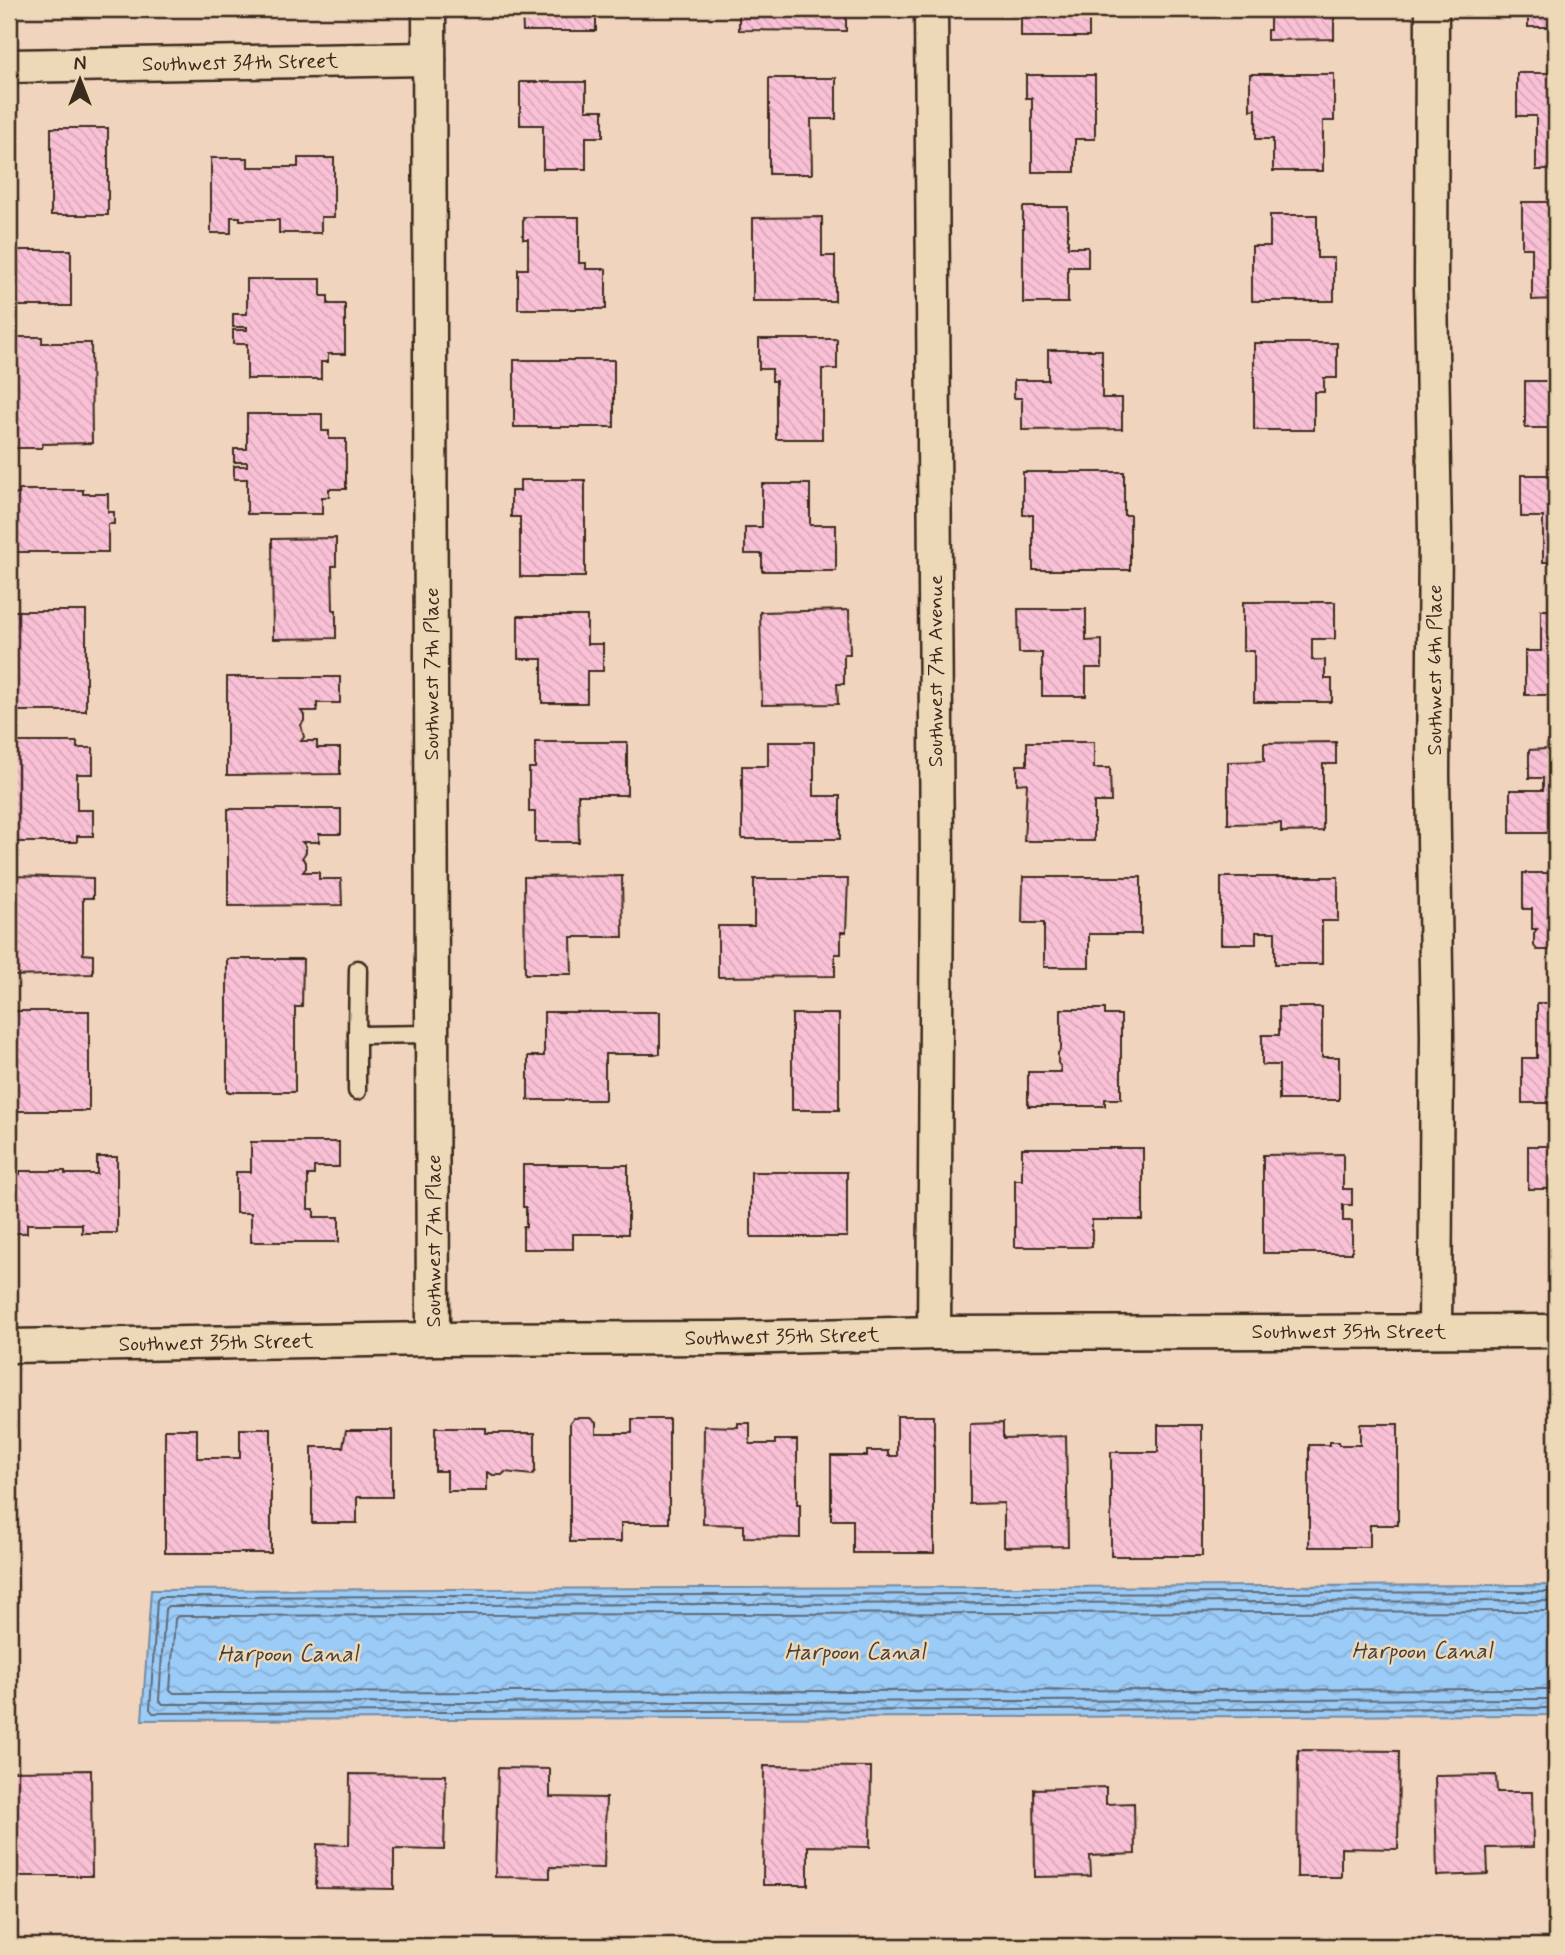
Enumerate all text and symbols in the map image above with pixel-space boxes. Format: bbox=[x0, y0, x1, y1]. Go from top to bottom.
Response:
north arrow bbox=[46, 46, 116, 116]
street label: Southwest 34th Street bbox=[142, 47, 339, 79]
text: N bbox=[74, 52, 86, 77]
street label: Southwest 7th Avenue bbox=[922, 575, 950, 767]
street label: Southwest 6th Place bbox=[1421, 584, 1449, 756]
street label: Southwest 7th Place bbox=[418, 588, 446, 761]
street label: Southwest 7th Place bbox=[420, 1155, 448, 1328]
street label: Southwest 35th Street bbox=[1252, 1318, 1447, 1346]
street label: Southwest 35th Street bbox=[684, 1321, 880, 1353]
street label: Southwest 35th Street bbox=[118, 1327, 314, 1359]
water label: Harpoon Canal bbox=[1352, 1637, 1494, 1667]
water label: Harpoon Canal bbox=[785, 1638, 927, 1668]
water label: Harpoon Canal bbox=[218, 1640, 360, 1670]

